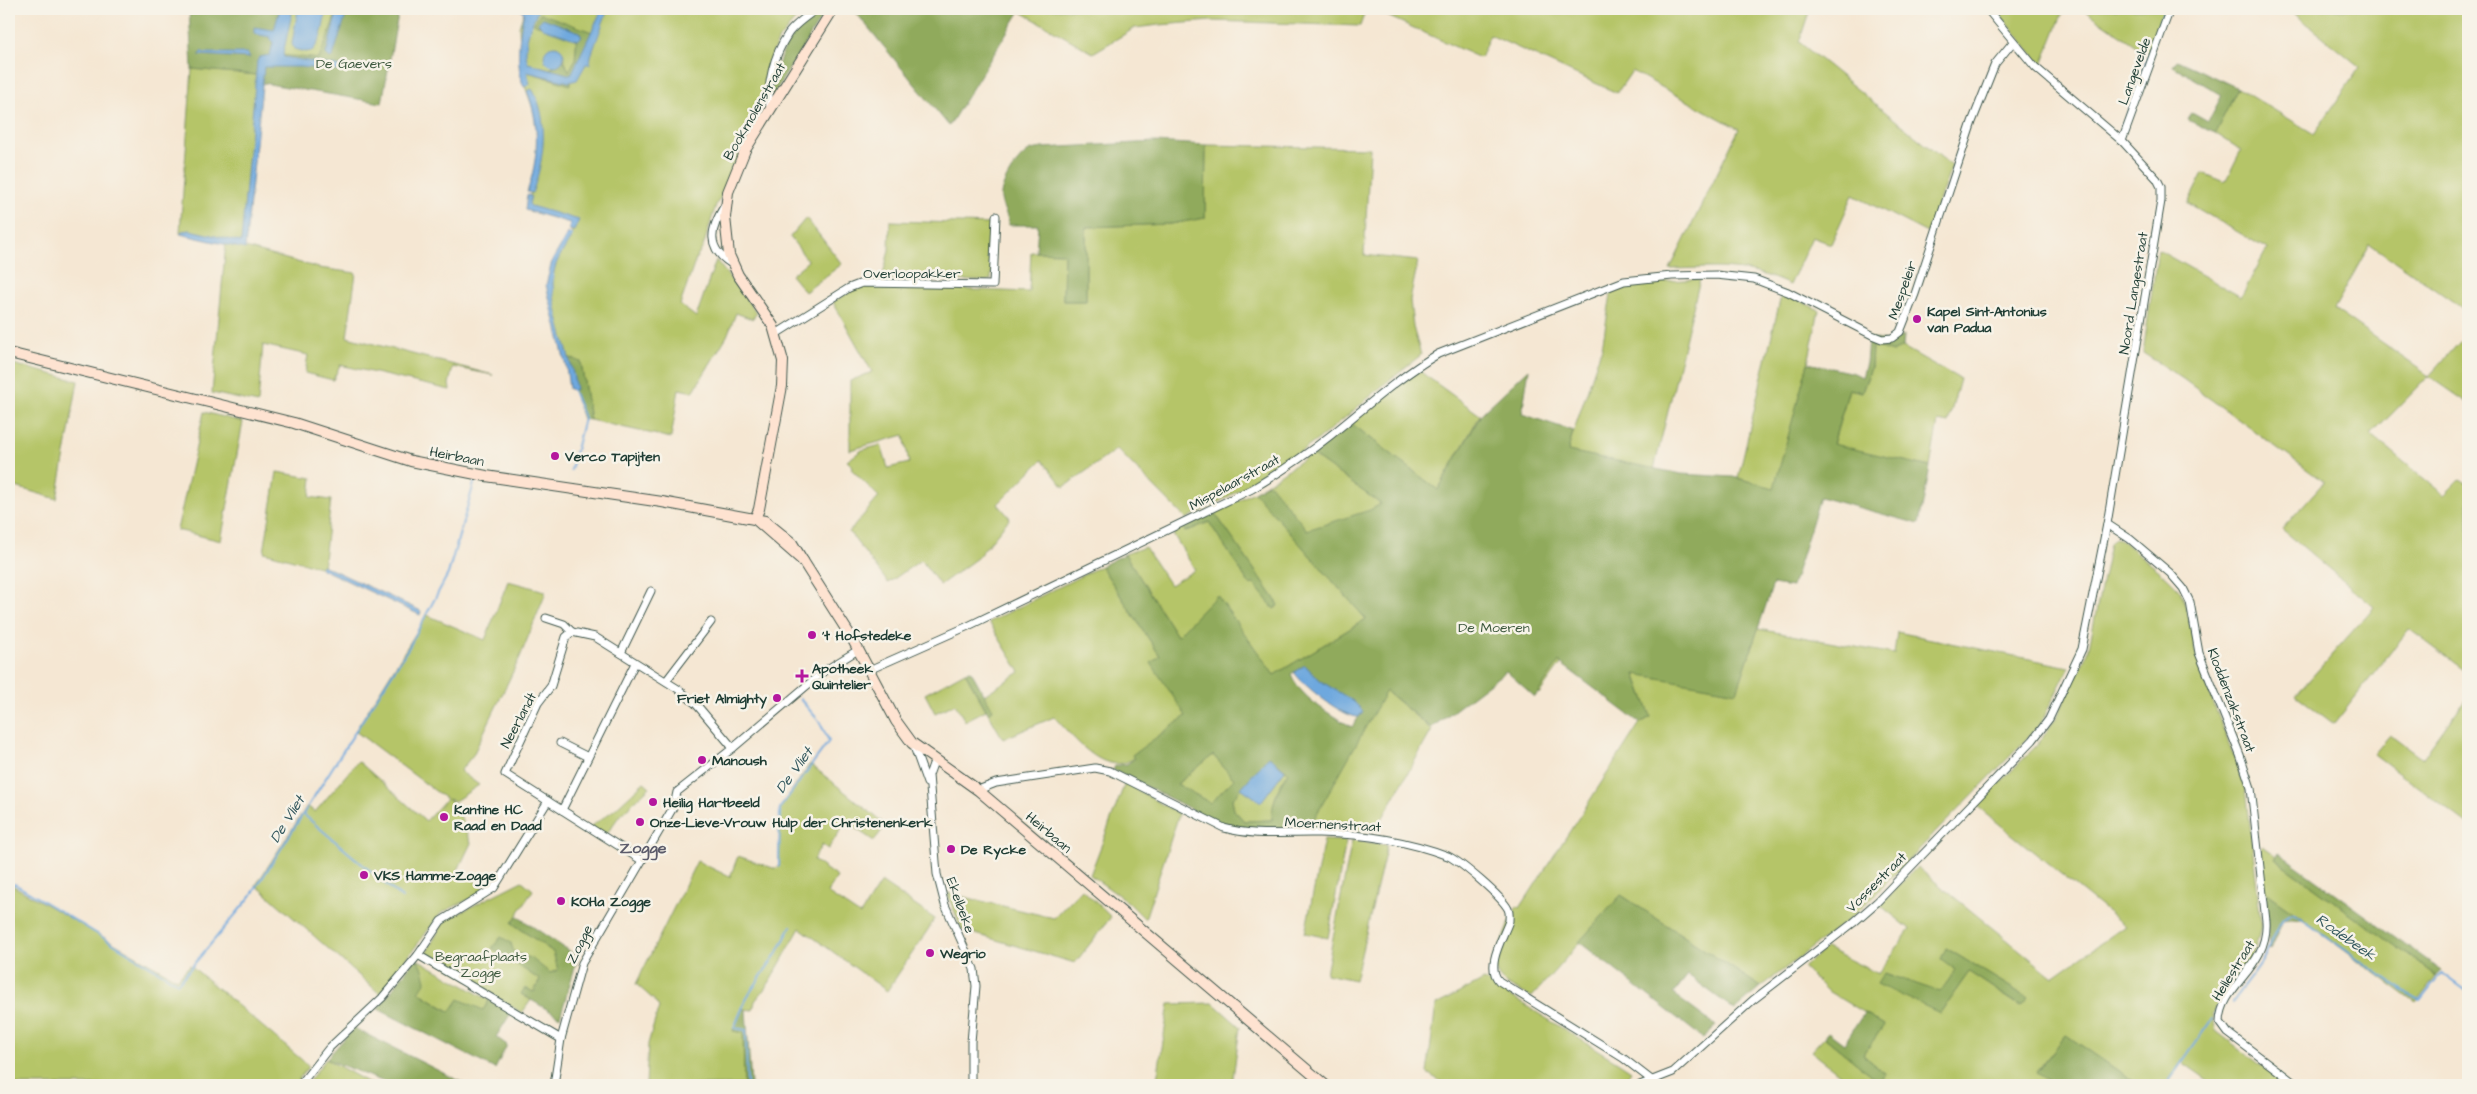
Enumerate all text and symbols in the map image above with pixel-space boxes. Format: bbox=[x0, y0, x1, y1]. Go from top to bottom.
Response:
street label: Langevelde bbox=[2114, 34, 2157, 108]
park label: De Gaevers bbox=[316, 54, 392, 74]
street label: Bookmolenstraat bbox=[719, 59, 791, 164]
street label: Noord Langestraat bbox=[2114, 230, 2154, 356]
street label: Mespeleir bbox=[1884, 258, 1922, 323]
street label: Overloopakker bbox=[863, 264, 961, 284]
place label: Kapel Sint-Antonius van Padua bbox=[1927, 302, 2047, 338]
marker: Kapel Sint-Antonius van Padua bbox=[1911, 313, 1923, 325]
street label: Heirbaan bbox=[428, 442, 486, 472]
place label: Verco Tapijten bbox=[564, 447, 660, 467]
marker: Verco Tapijten bbox=[549, 450, 561, 462]
street label: Mispelaarstraat bbox=[1186, 450, 1284, 516]
park label: De Moeren bbox=[1458, 618, 1530, 638]
place label: 't Hofstedeke bbox=[821, 626, 912, 646]
marker: 't Hofstedeke bbox=[806, 629, 818, 641]
street label: Kloddenzakstraat bbox=[2202, 645, 2260, 756]
place label: Apotheek Quintelier bbox=[812, 659, 873, 695]
marker: Apotheek Quintelier bbox=[796, 670, 808, 682]
street label: Neerlandt bbox=[496, 689, 542, 752]
place label: Friet Almighty bbox=[677, 689, 767, 710]
marker: Friet Almighty bbox=[771, 692, 783, 704]
water label: De Vliet bbox=[771, 741, 819, 798]
place label: Manoush bbox=[712, 751, 768, 771]
marker: Manoush bbox=[696, 754, 708, 766]
water label: De Vliet bbox=[265, 790, 311, 847]
place label: Heilig Hartbeeld bbox=[663, 793, 761, 814]
marker: Heilig Hartbeeld bbox=[647, 796, 659, 808]
place label: Kantine HC Raad en Daad bbox=[454, 800, 543, 836]
street label: Heirbaan bbox=[1021, 807, 1076, 858]
marker: Kantine HC Raad en Daad bbox=[438, 811, 450, 823]
street label: Moernenstraat bbox=[1284, 812, 1382, 838]
place label: Onze-Lieve-Vrouw Hulp der Christenenkerk bbox=[650, 813, 933, 833]
marker: Onze-Lieve-Vrouw Hulp der Christenenkerk bbox=[634, 816, 646, 828]
district label: Zogge bbox=[620, 837, 667, 861]
place label: De Rycke bbox=[961, 840, 1026, 860]
marker: De Rycke bbox=[945, 843, 957, 855]
street label: Vossestraat bbox=[1842, 848, 1912, 918]
place label: VKS Hamme-Zogge bbox=[373, 866, 496, 887]
marker: VKS Hamme-Zogge bbox=[358, 869, 370, 881]
street label: Ekelbeke bbox=[941, 875, 980, 937]
place label: KOHa Zogge bbox=[571, 892, 651, 913]
marker: KOHa Zogge bbox=[555, 895, 567, 907]
water label: Rodebeek bbox=[2312, 909, 2381, 966]
street label: Zogge bbox=[562, 921, 598, 967]
street label: Hellestraat bbox=[2207, 936, 2261, 1005]
place label: Wegrio bbox=[939, 944, 986, 965]
park label: Begraafplaats Zogge bbox=[435, 947, 527, 983]
marker: Wegrio bbox=[924, 947, 936, 959]

